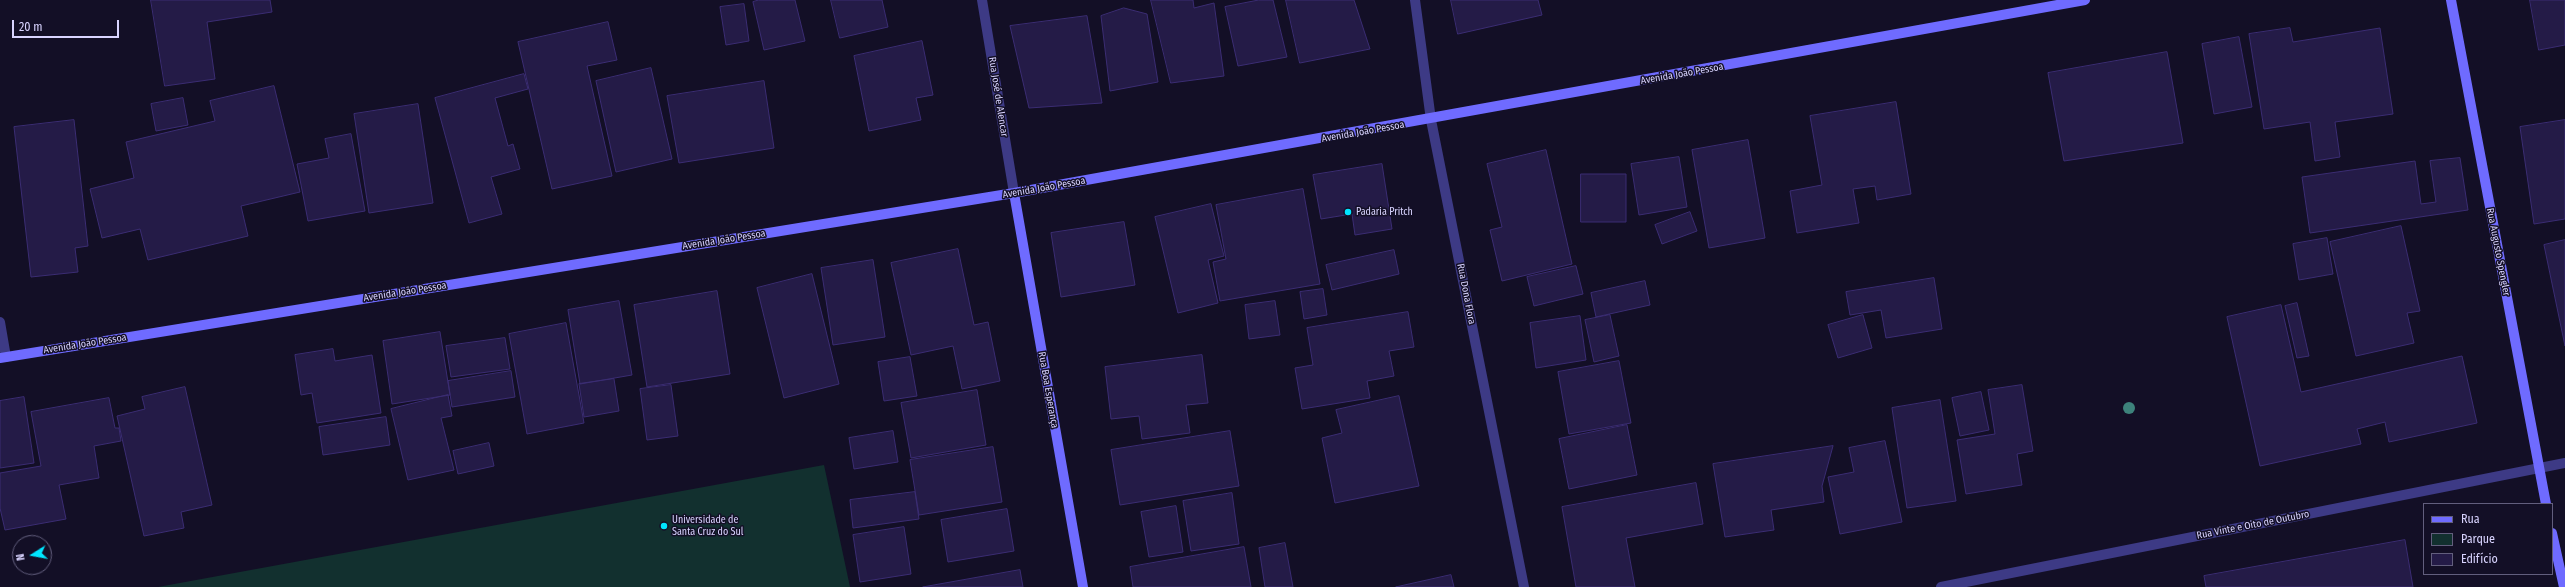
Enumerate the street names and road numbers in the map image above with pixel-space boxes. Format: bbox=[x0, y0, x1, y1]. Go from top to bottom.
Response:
street label: Rua José de Alencar bbox=[986, 56, 1010, 138]
street label: Avenida João Pessoa bbox=[1640, 61, 1724, 87]
street label: Avenida João Pessoa bbox=[1321, 119, 1405, 145]
street label: Avenida João Pessoa bbox=[1002, 175, 1086, 201]
street label: Rua Augusto Spengler bbox=[2484, 207, 2512, 297]
street label: Avenida João Pessoa bbox=[682, 228, 766, 252]
street label: Rua Dona Flora bbox=[1454, 263, 1478, 325]
street label: Avenida João Pessoa bbox=[363, 280, 447, 304]
street label: Avenida João Pessoa bbox=[43, 332, 127, 356]
street label: Rua Boa Esperança bbox=[1035, 351, 1061, 429]
street label: Rua Vinte e Oito de Outubro bbox=[2196, 508, 2310, 542]

